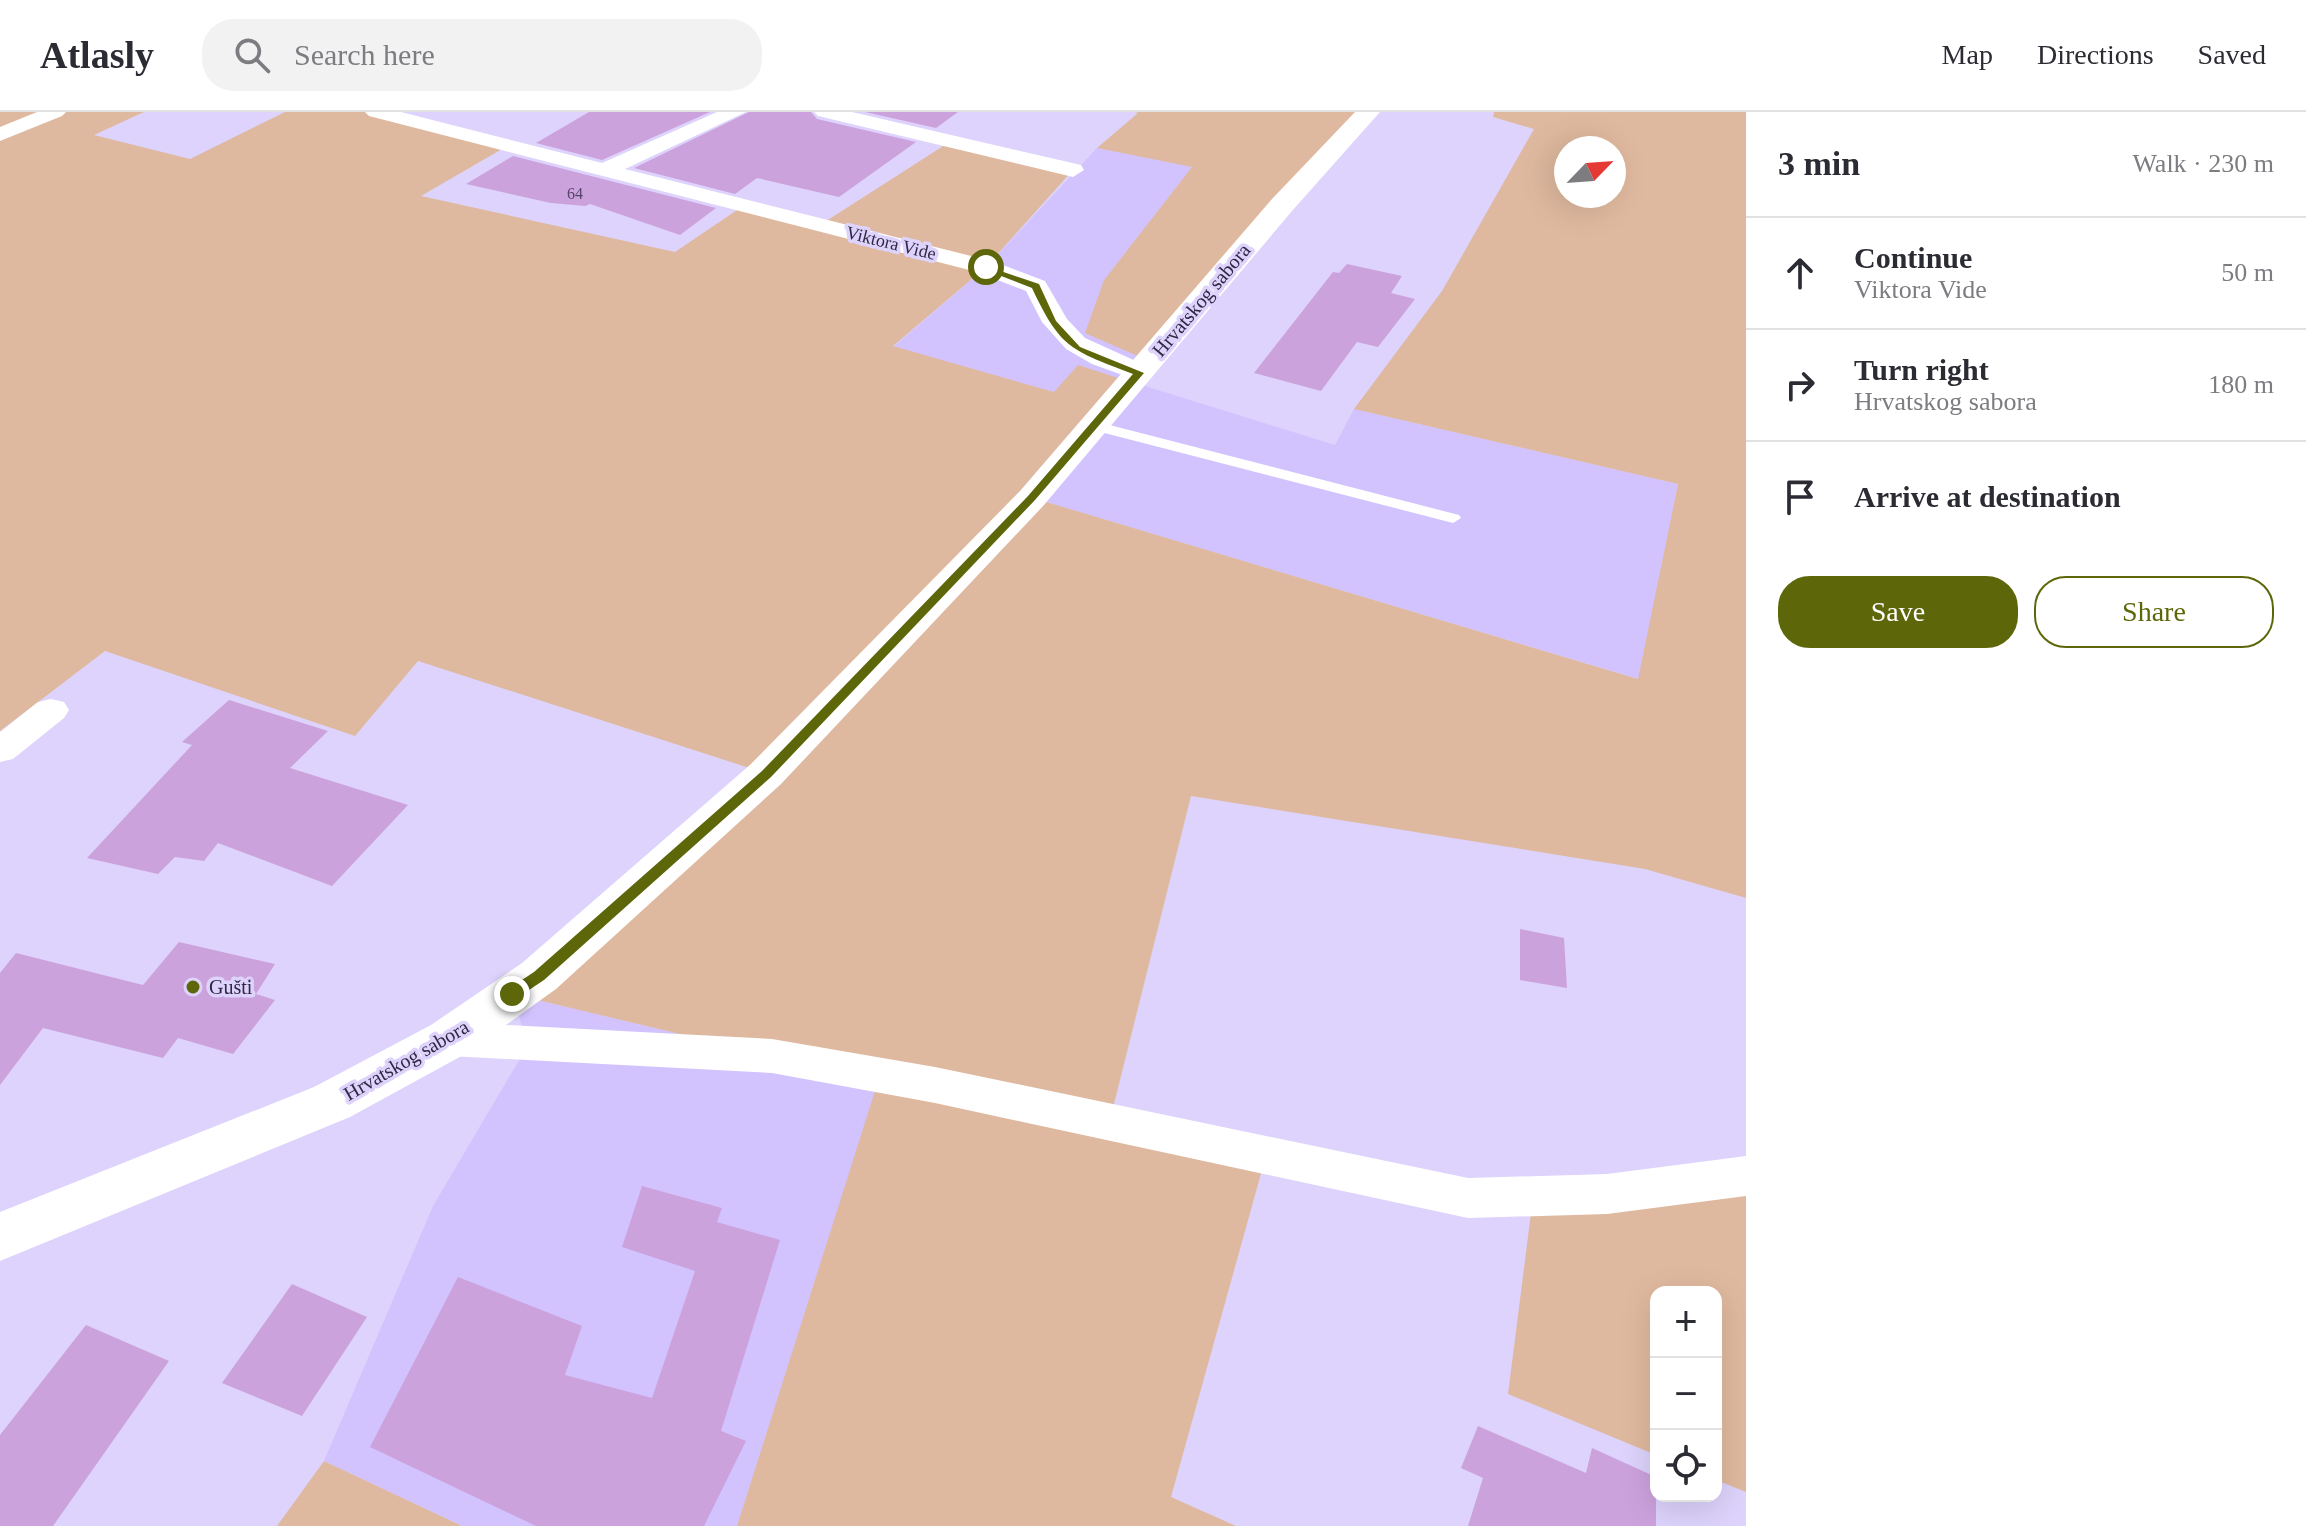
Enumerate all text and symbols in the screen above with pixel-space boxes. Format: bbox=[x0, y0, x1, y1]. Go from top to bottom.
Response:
search box bbox=[202, 19, 762, 91]
icon: search bbox=[230, 33, 274, 77]
text: Atlasly bbox=[40, 34, 154, 76]
text: Search here bbox=[294, 38, 435, 71]
text: Map bbox=[1942, 39, 1993, 70]
text: Directions bbox=[2037, 39, 2154, 70]
text: Saved bbox=[2198, 39, 2266, 70]
north arrow bbox=[1554, 136, 1626, 208]
text: 3 min bbox=[1778, 145, 1860, 182]
text: Walk · 230 m bbox=[2132, 149, 2274, 178]
house number: 64 bbox=[567, 185, 583, 202]
street label: Viktora Vide bbox=[844, 222, 938, 264]
street label: Hrvatskog sabora bbox=[1147, 239, 1255, 362]
text: Continue bbox=[1854, 241, 1972, 274]
route start bbox=[968, 249, 1004, 285]
icon: ahead bbox=[1778, 251, 1822, 295]
text: 50 m bbox=[2221, 258, 2274, 287]
text: Viktora Vide bbox=[1854, 275, 1987, 304]
text: Turn right bbox=[1854, 353, 1989, 386]
icon: right bbox=[1778, 363, 1822, 407]
text: 180 m bbox=[2208, 370, 2274, 399]
text: Hrvatskog sabora bbox=[1854, 387, 2037, 416]
icon: arrive bbox=[1778, 475, 1822, 519]
text: Arrive at destination bbox=[1854, 480, 2121, 513]
button: Save bbox=[1778, 576, 2018, 648]
button: Share bbox=[2034, 576, 2274, 648]
place label: Gušti bbox=[209, 976, 253, 998]
route end bbox=[494, 976, 530, 1012]
marker: Gušti bbox=[184, 978, 202, 996]
street label: Hrvatskog sabora bbox=[340, 1015, 473, 1106]
map controls bbox=[1650, 1286, 1722, 1502]
button: + bbox=[1650, 1286, 1722, 1358]
button: − bbox=[1650, 1358, 1722, 1430]
button: locate bbox=[1650, 1430, 1722, 1502]

